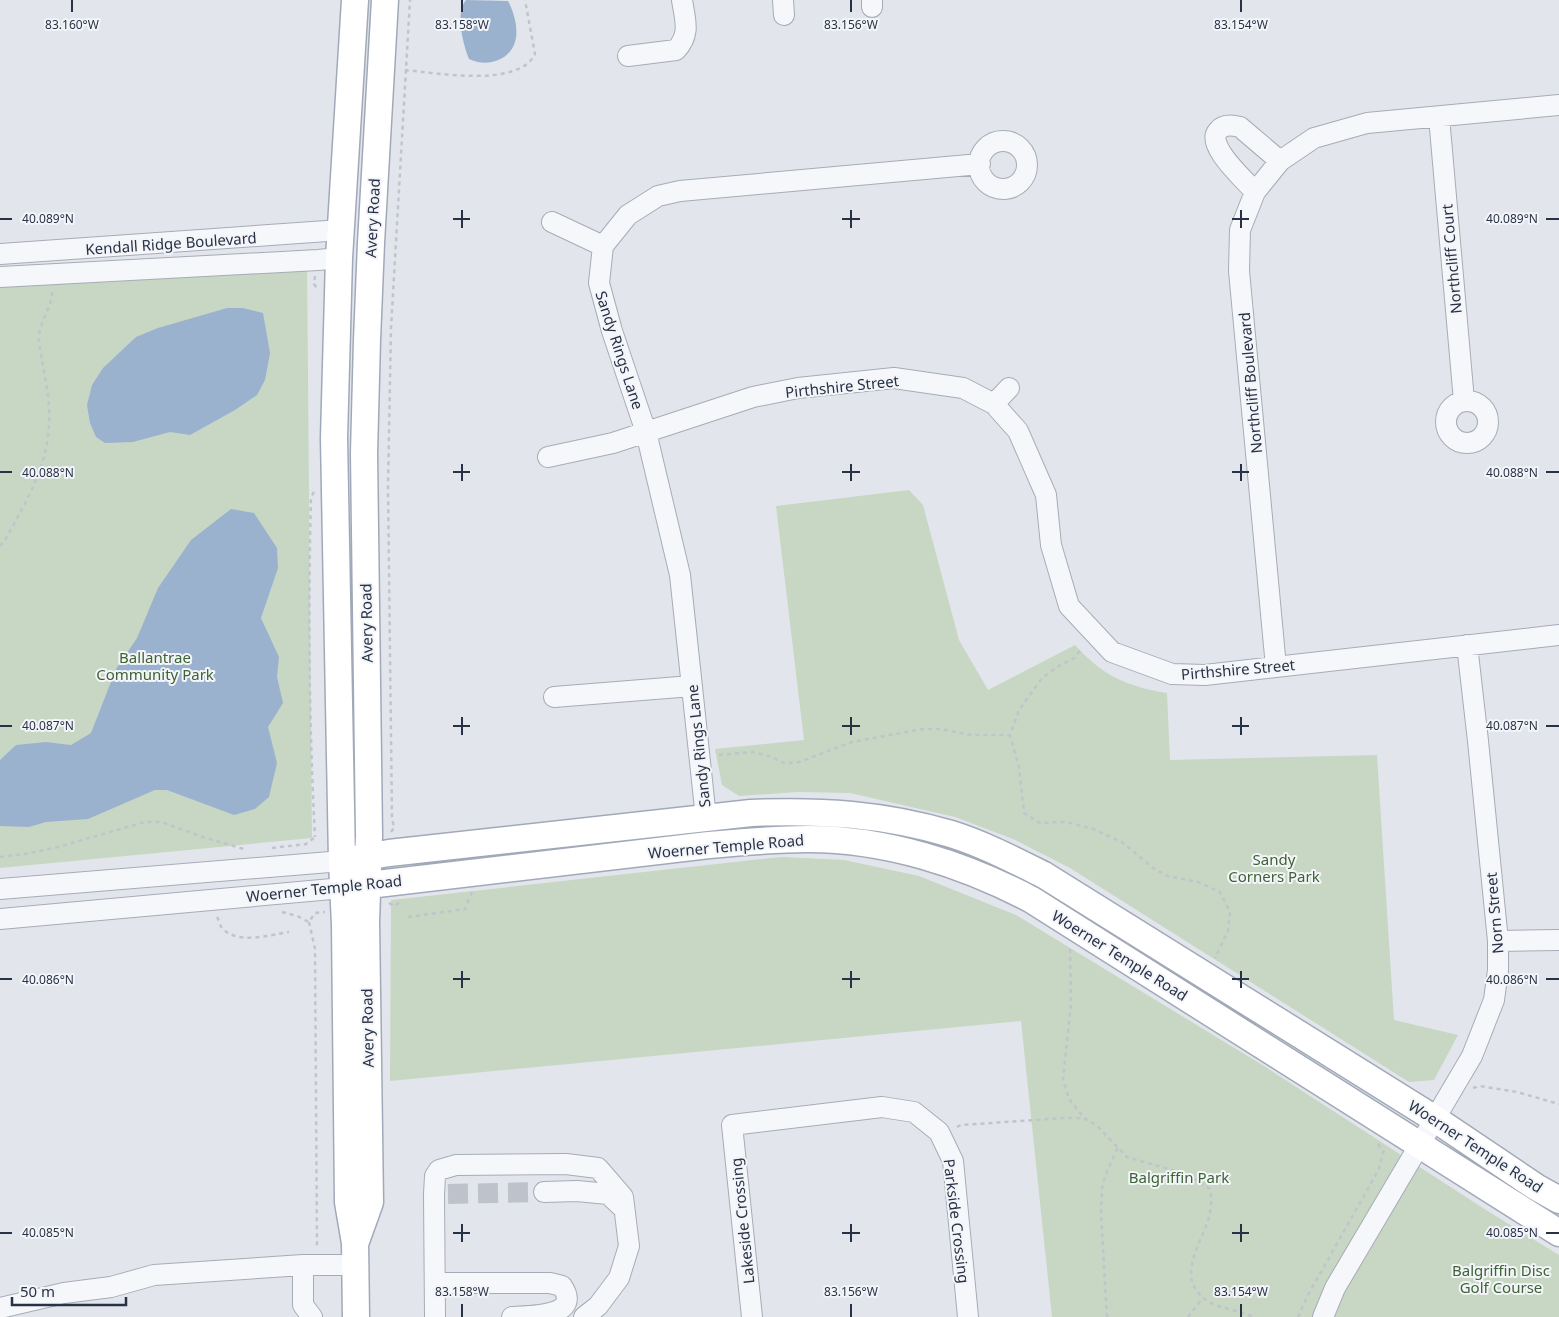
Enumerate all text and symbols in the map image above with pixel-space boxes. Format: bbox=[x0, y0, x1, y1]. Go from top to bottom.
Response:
text: 83.160°W bbox=[45, 16, 99, 33]
text: 83.158°W bbox=[435, 16, 489, 33]
text: 83.156°W bbox=[824, 16, 878, 33]
text: 83.154°W bbox=[1214, 16, 1268, 33]
street label: Avery Road bbox=[360, 178, 384, 258]
street label: Northcliff Court bbox=[1436, 203, 1466, 315]
text: 40.089°N bbox=[22, 210, 74, 227]
text: 40.089°N bbox=[1486, 210, 1538, 227]
street label: Kendall Ridge Boulevard bbox=[85, 227, 257, 259]
street label: Sandy Rings Lane bbox=[591, 288, 649, 412]
street label: Northcliff Boulevard bbox=[1234, 311, 1266, 455]
street label: Pirthshire Street bbox=[784, 370, 900, 402]
text: 40.088°N bbox=[22, 464, 74, 481]
text: 40.088°N bbox=[1486, 464, 1538, 481]
street label: Avery Road bbox=[355, 583, 377, 663]
park label: Ballantrae Community Park bbox=[96, 647, 214, 684]
street label: Pirthshire Street bbox=[1180, 654, 1296, 684]
street label: Sandy Rings Lane bbox=[682, 684, 714, 808]
text: 40.087°N bbox=[22, 717, 74, 734]
text: 40.087°N bbox=[1486, 717, 1538, 734]
street label: Woerner Temple Road bbox=[647, 829, 805, 863]
park label: Sandy Corners Park bbox=[1228, 849, 1320, 886]
street label: Woerner Temple Road bbox=[245, 870, 403, 906]
street label: Norn Street bbox=[1480, 871, 1508, 955]
street label: Woerner Temple Road bbox=[1048, 905, 1192, 1005]
text: 40.086°N bbox=[22, 971, 74, 988]
text: 40.086°N bbox=[1486, 971, 1538, 988]
street label: Avery Road bbox=[356, 988, 378, 1068]
street label: Woerner Temple Road bbox=[1405, 1095, 1547, 1197]
street label: Lakeside Crossing bbox=[725, 1157, 759, 1285]
street label: Parkside Crossing bbox=[939, 1157, 975, 1285]
park label: Balgriffin Park bbox=[1129, 1167, 1229, 1187]
text: 40.085°N bbox=[22, 1224, 74, 1241]
text: 40.085°N bbox=[1486, 1224, 1538, 1241]
park label: Balgriffin Disc Golf Course bbox=[1452, 1260, 1550, 1297]
scale bar bbox=[12, 1274, 126, 1306]
text: 50 m bbox=[20, 1281, 55, 1301]
text: 83.158°W bbox=[435, 1283, 489, 1300]
text: 83.156°W bbox=[824, 1283, 878, 1300]
text: 83.154°W bbox=[1214, 1283, 1268, 1300]

